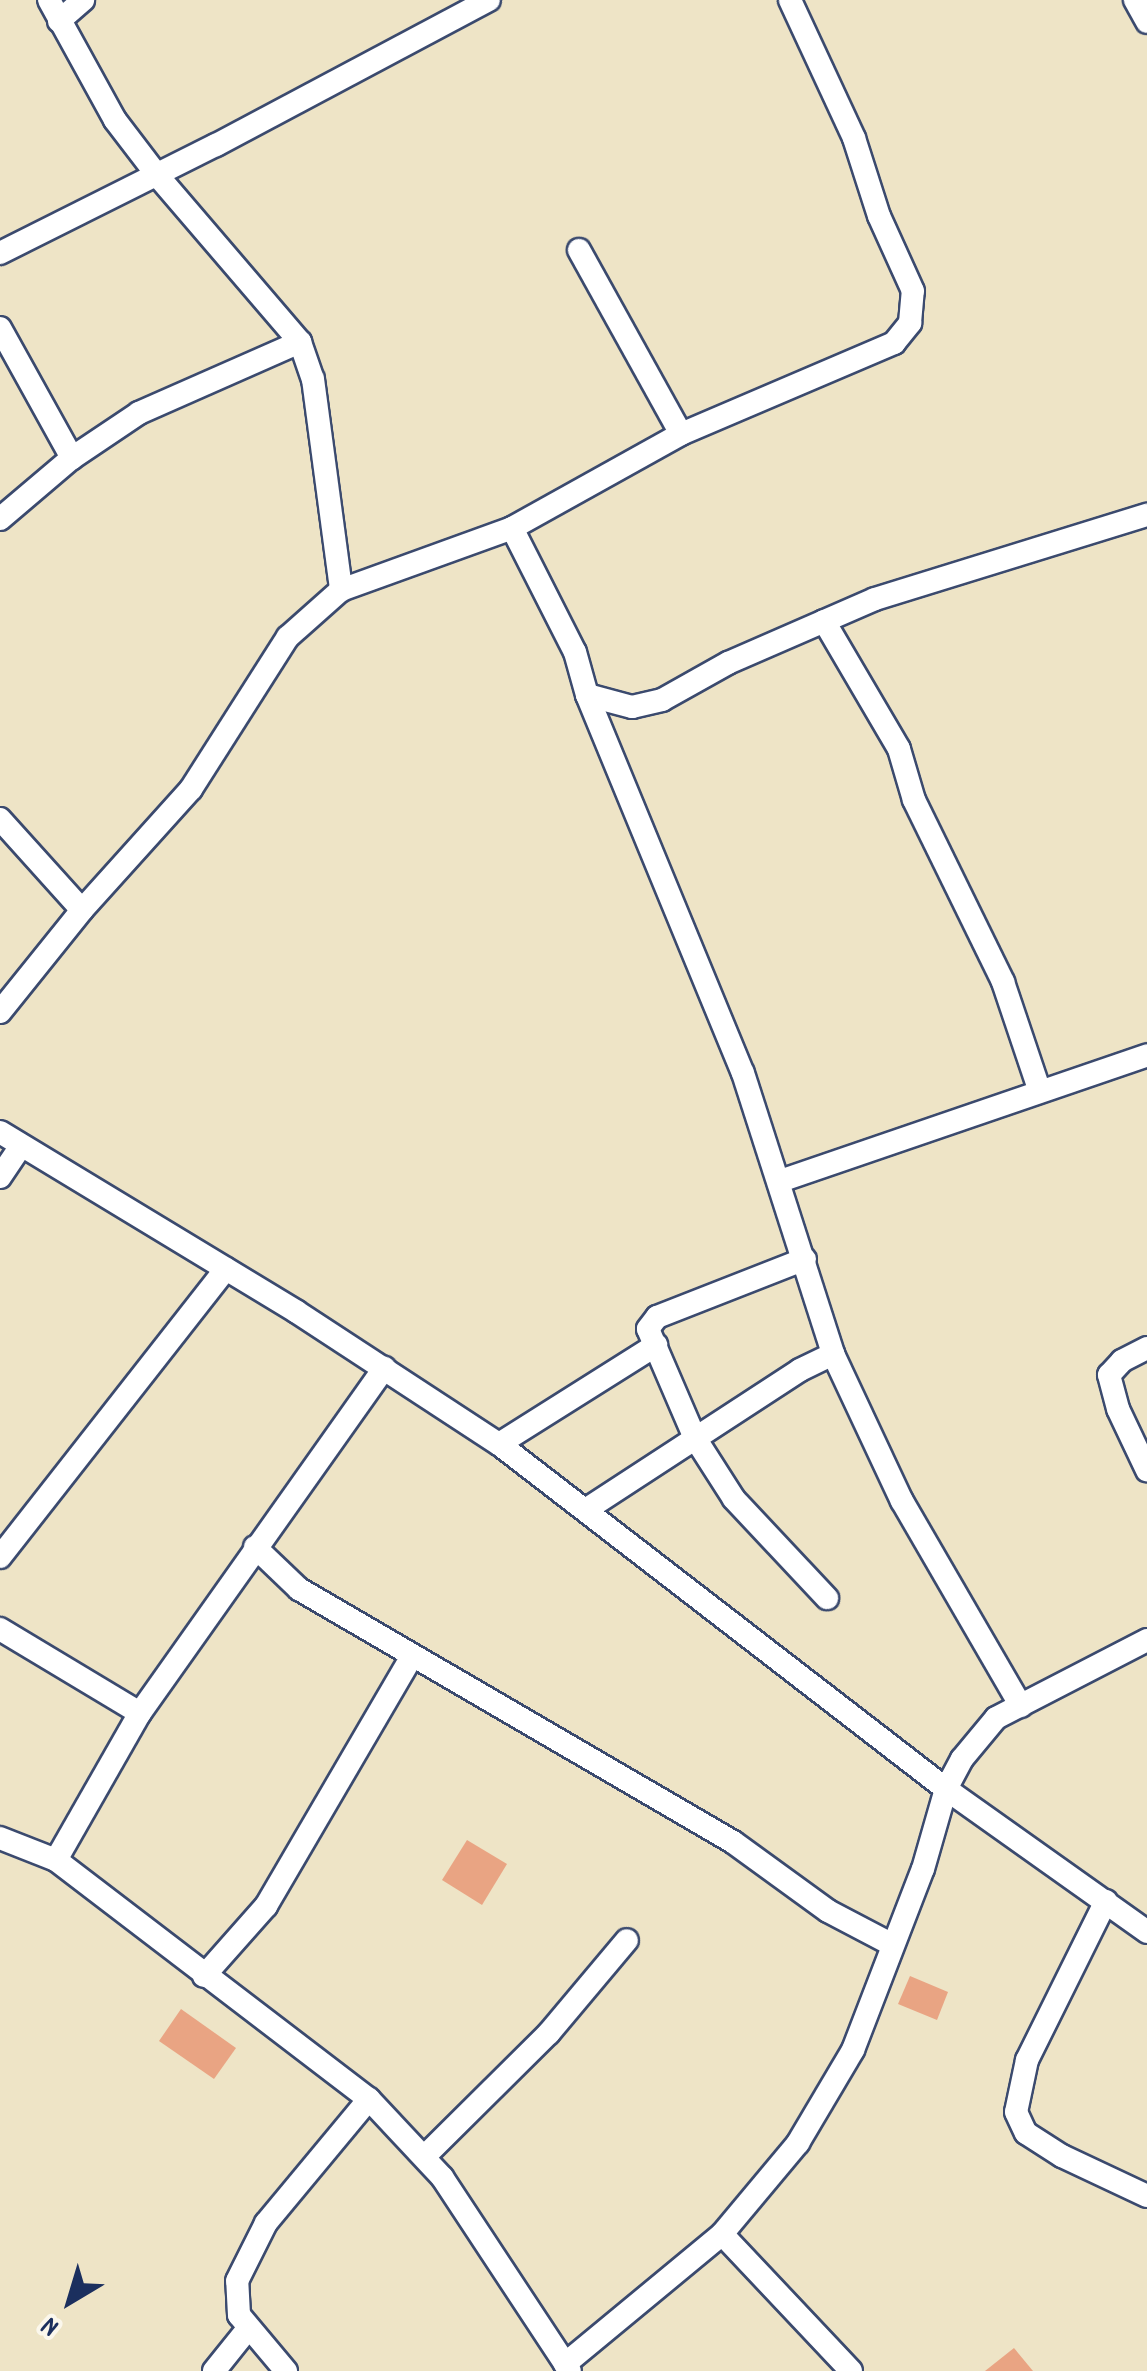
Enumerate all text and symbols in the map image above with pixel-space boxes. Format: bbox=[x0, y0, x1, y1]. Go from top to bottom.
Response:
north arrow bbox=[20, 2251, 120, 2351]
text: N bbox=[34, 2305, 69, 2345]

